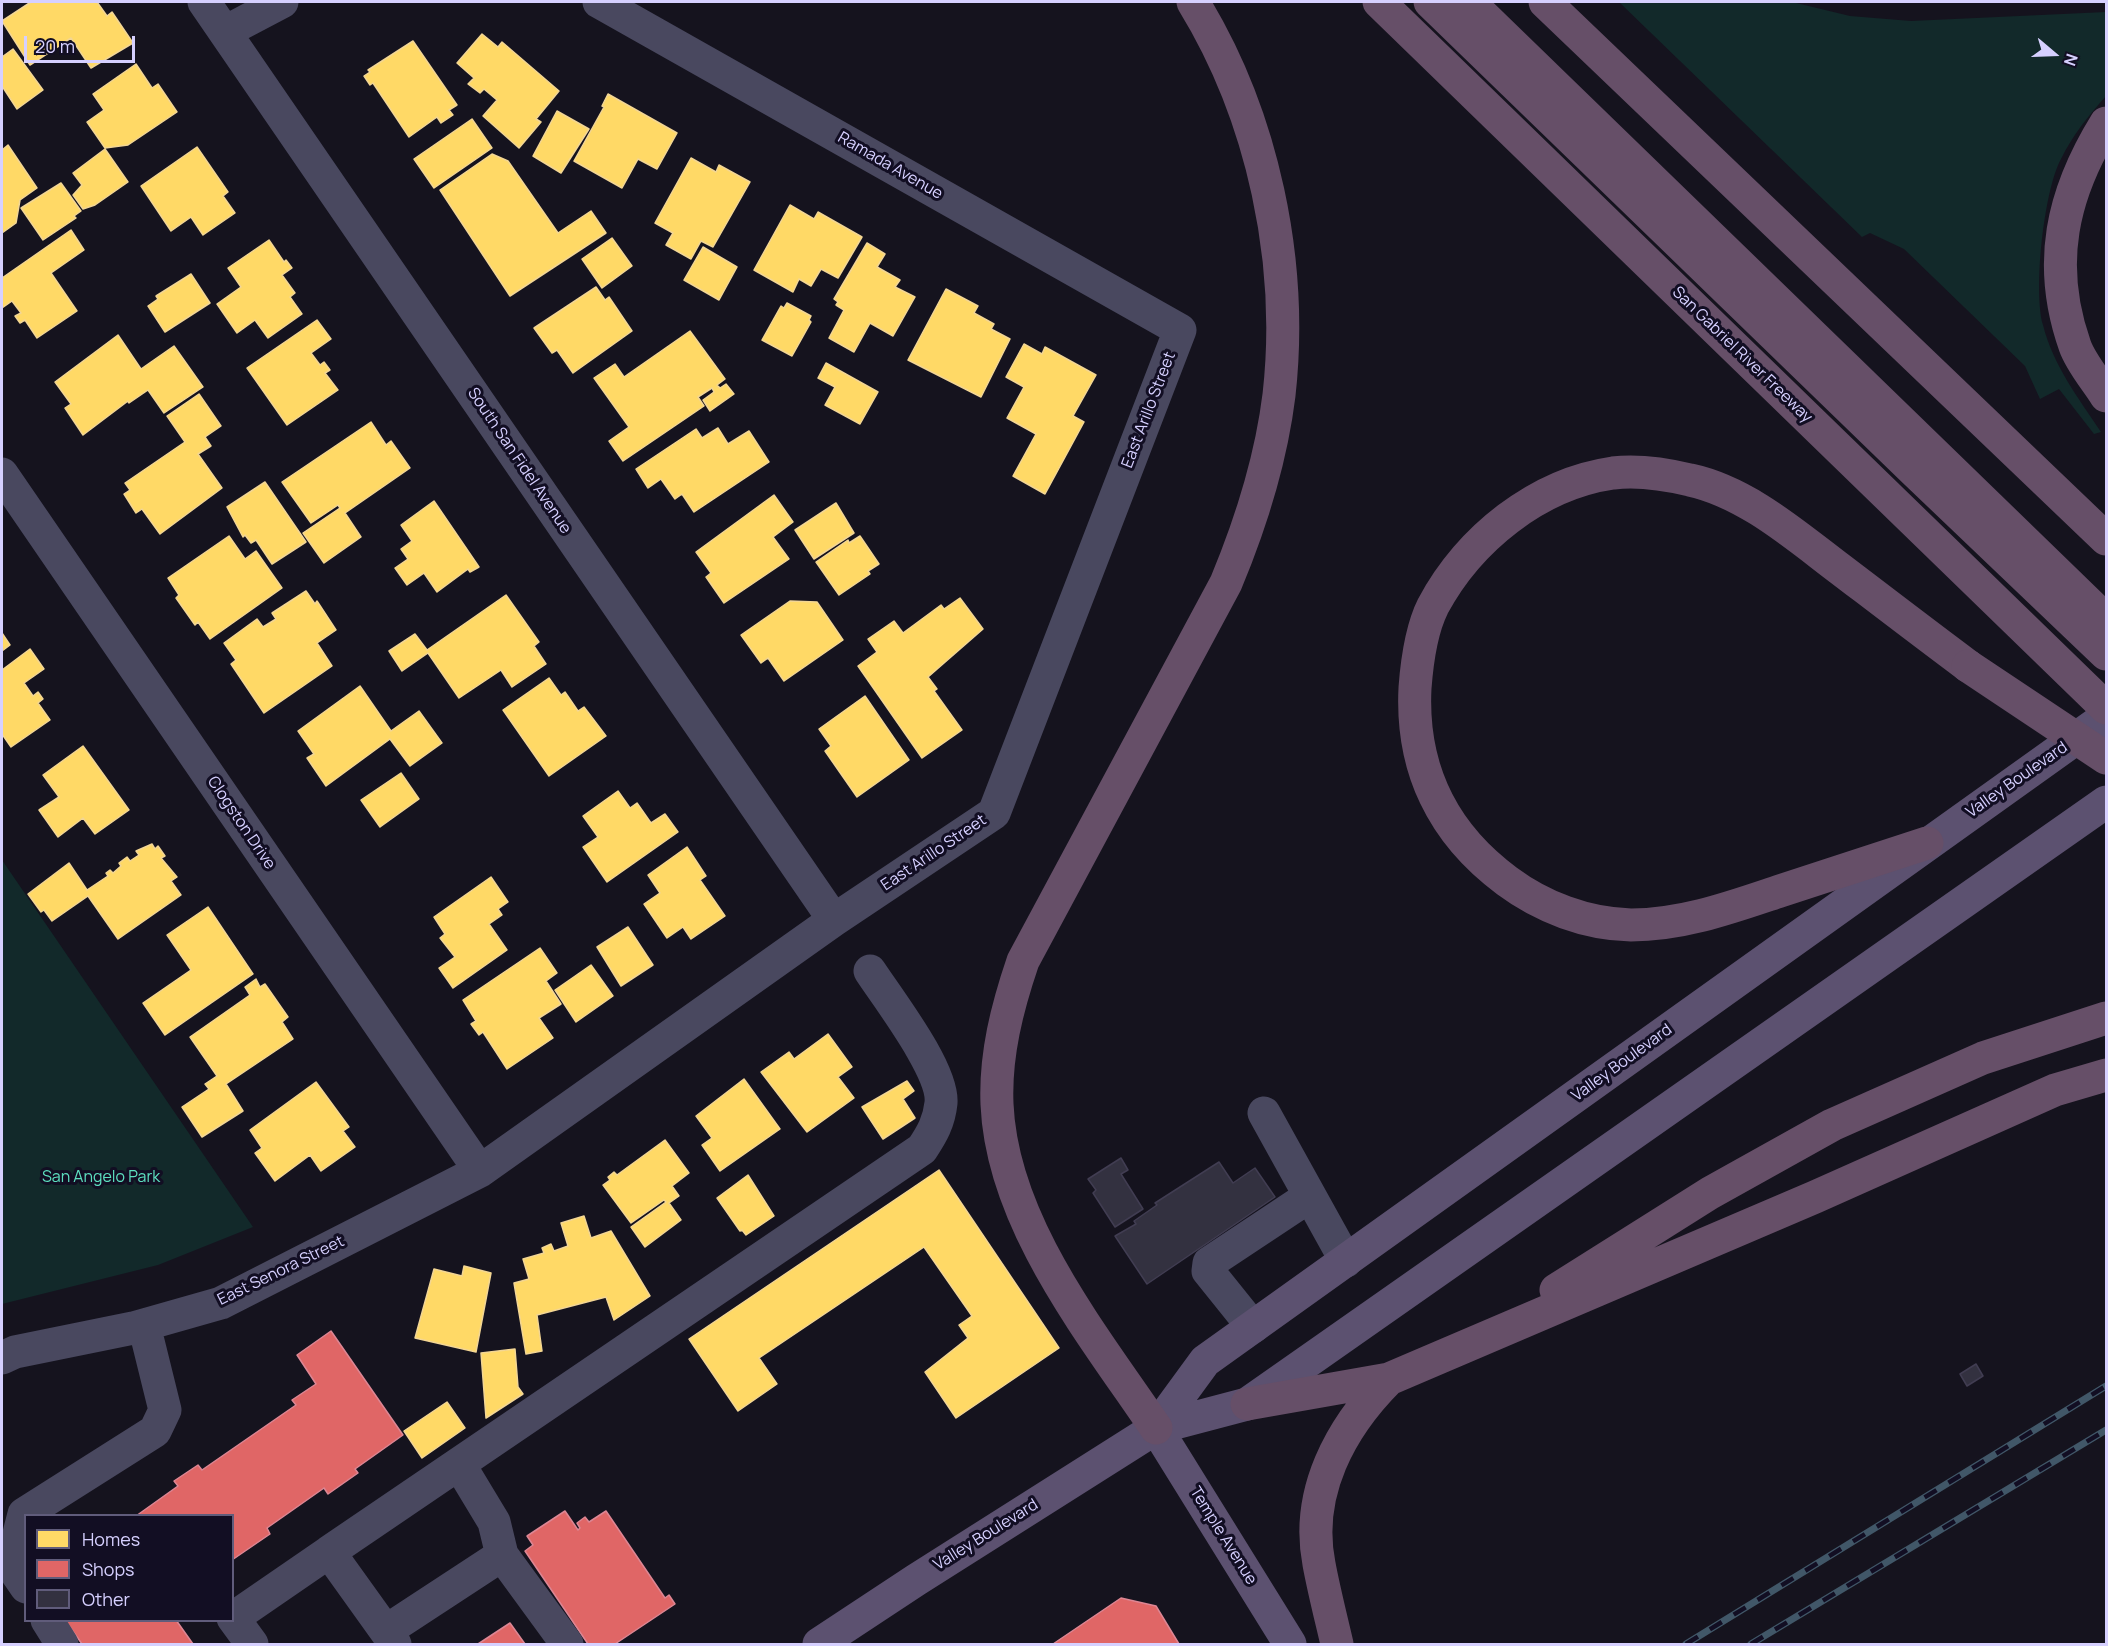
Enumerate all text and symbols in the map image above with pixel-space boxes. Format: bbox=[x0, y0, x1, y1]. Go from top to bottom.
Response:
scale bar bbox=[27, 24, 138, 62]
north arrow bbox=[2024, 24, 2084, 84]
text: 20 m bbox=[35, 34, 75, 58]
text: N bbox=[2059, 51, 2083, 69]
street label: Ramada Avenue bbox=[834, 128, 946, 204]
street label: San Gabriel River Freeway bbox=[1668, 283, 1816, 427]
street label: East Arillo Street bbox=[1118, 349, 1180, 471]
street label: South San Fidel Avenue bbox=[463, 384, 575, 538]
street label: Valley Boulevard bbox=[1963, 738, 2071, 822]
street label: Clogston Drive bbox=[203, 773, 279, 873]
street label: East Arillo Street bbox=[878, 811, 990, 895]
street label: Valley Boulevard bbox=[1568, 1020, 1676, 1106]
park label: San Angelo Park bbox=[42, 1168, 160, 1188]
street label: East Senora Street bbox=[215, 1232, 347, 1310]
street label: Temple Avenue bbox=[1185, 1484, 1261, 1588]
street label: Valley Boulevard bbox=[930, 1495, 1042, 1575]
legend bbox=[24, 1514, 234, 1622]
text: Homes bbox=[82, 1527, 140, 1551]
text: Shops bbox=[82, 1557, 134, 1581]
text: Other bbox=[82, 1587, 130, 1611]

